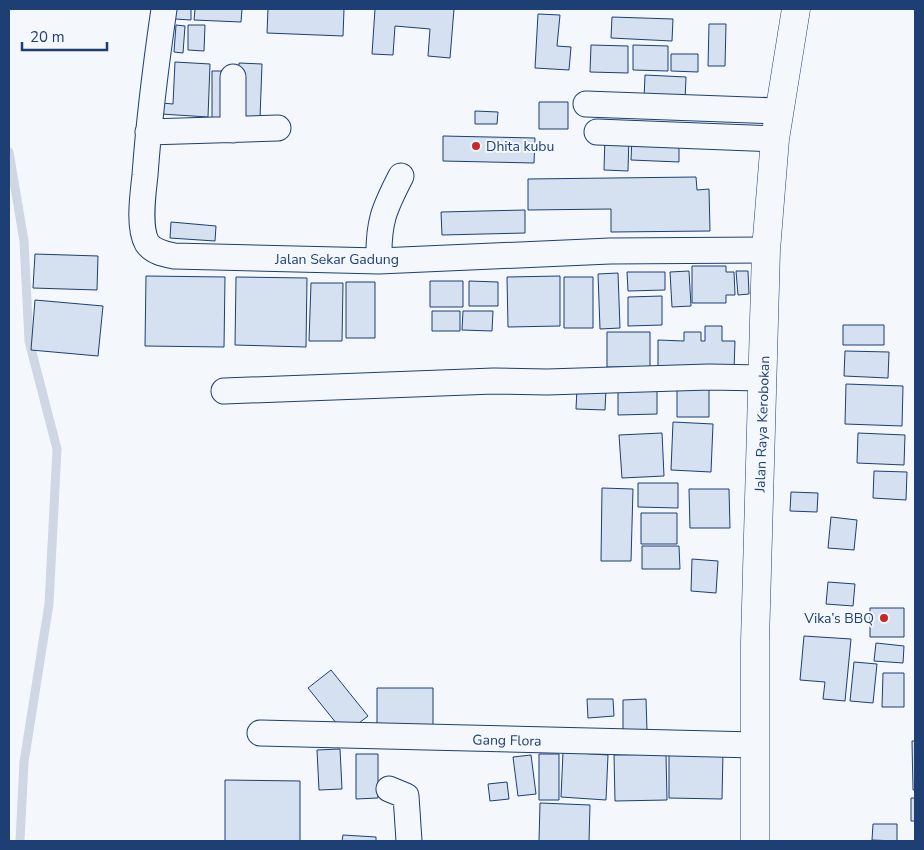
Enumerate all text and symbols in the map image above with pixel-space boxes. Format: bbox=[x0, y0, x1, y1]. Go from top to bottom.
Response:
scale bar bbox=[22, 20, 108, 52]
text: 20 m bbox=[30, 27, 65, 47]
place label: Dhita kubu bbox=[486, 137, 554, 156]
marker: Dhita kubu bbox=[470, 140, 482, 152]
street label: Jalan Sekar Gadung bbox=[274, 250, 399, 269]
street label: Jalan Raya Kerobokan bbox=[751, 355, 774, 494]
place label: Vika’s BBQ bbox=[803, 609, 874, 628]
marker: Vika’s BBQ bbox=[878, 612, 890, 624]
street label: Gang Flora bbox=[472, 730, 542, 751]

